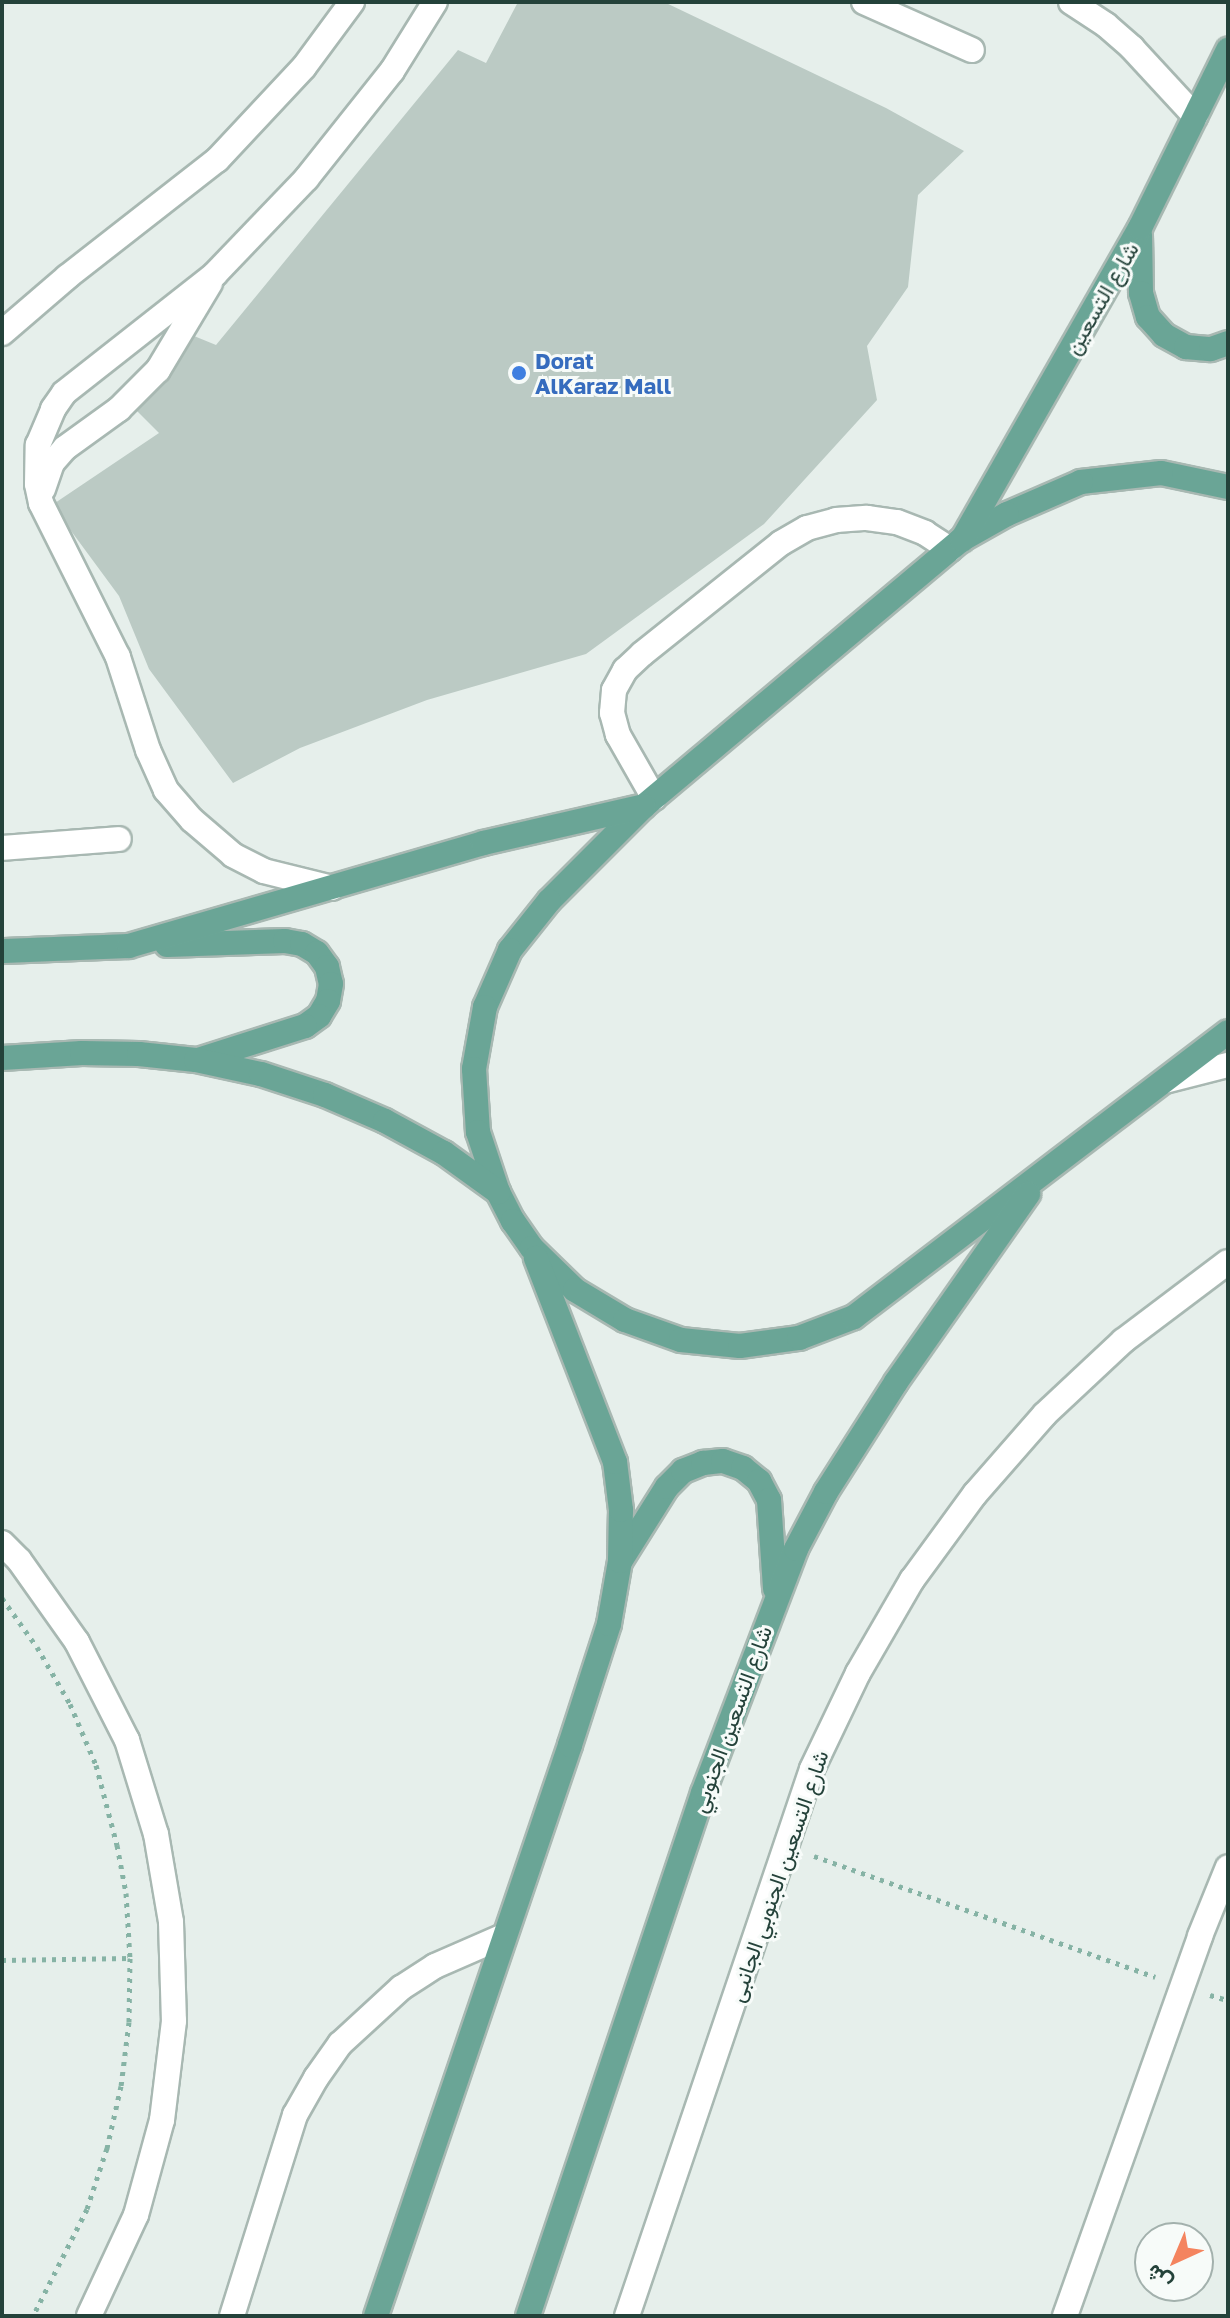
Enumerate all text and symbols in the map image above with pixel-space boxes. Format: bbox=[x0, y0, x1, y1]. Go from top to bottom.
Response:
street label: شارع التسعين bbox=[1058, 237, 1144, 359]
place label: Dorat AlKaraz Mall bbox=[535, 347, 671, 398]
marker: Dorat AlKaraz Mall bbox=[510, 364, 528, 382]
street label: شارع التسعين الجنوبي bbox=[685, 1622, 777, 1816]
street label: شارع التسعين الجنوبي الجانبى bbox=[722, 1747, 834, 2005]
north arrow bbox=[1134, 2222, 1214, 2302]
text: ش bbox=[1139, 2259, 1177, 2297]

